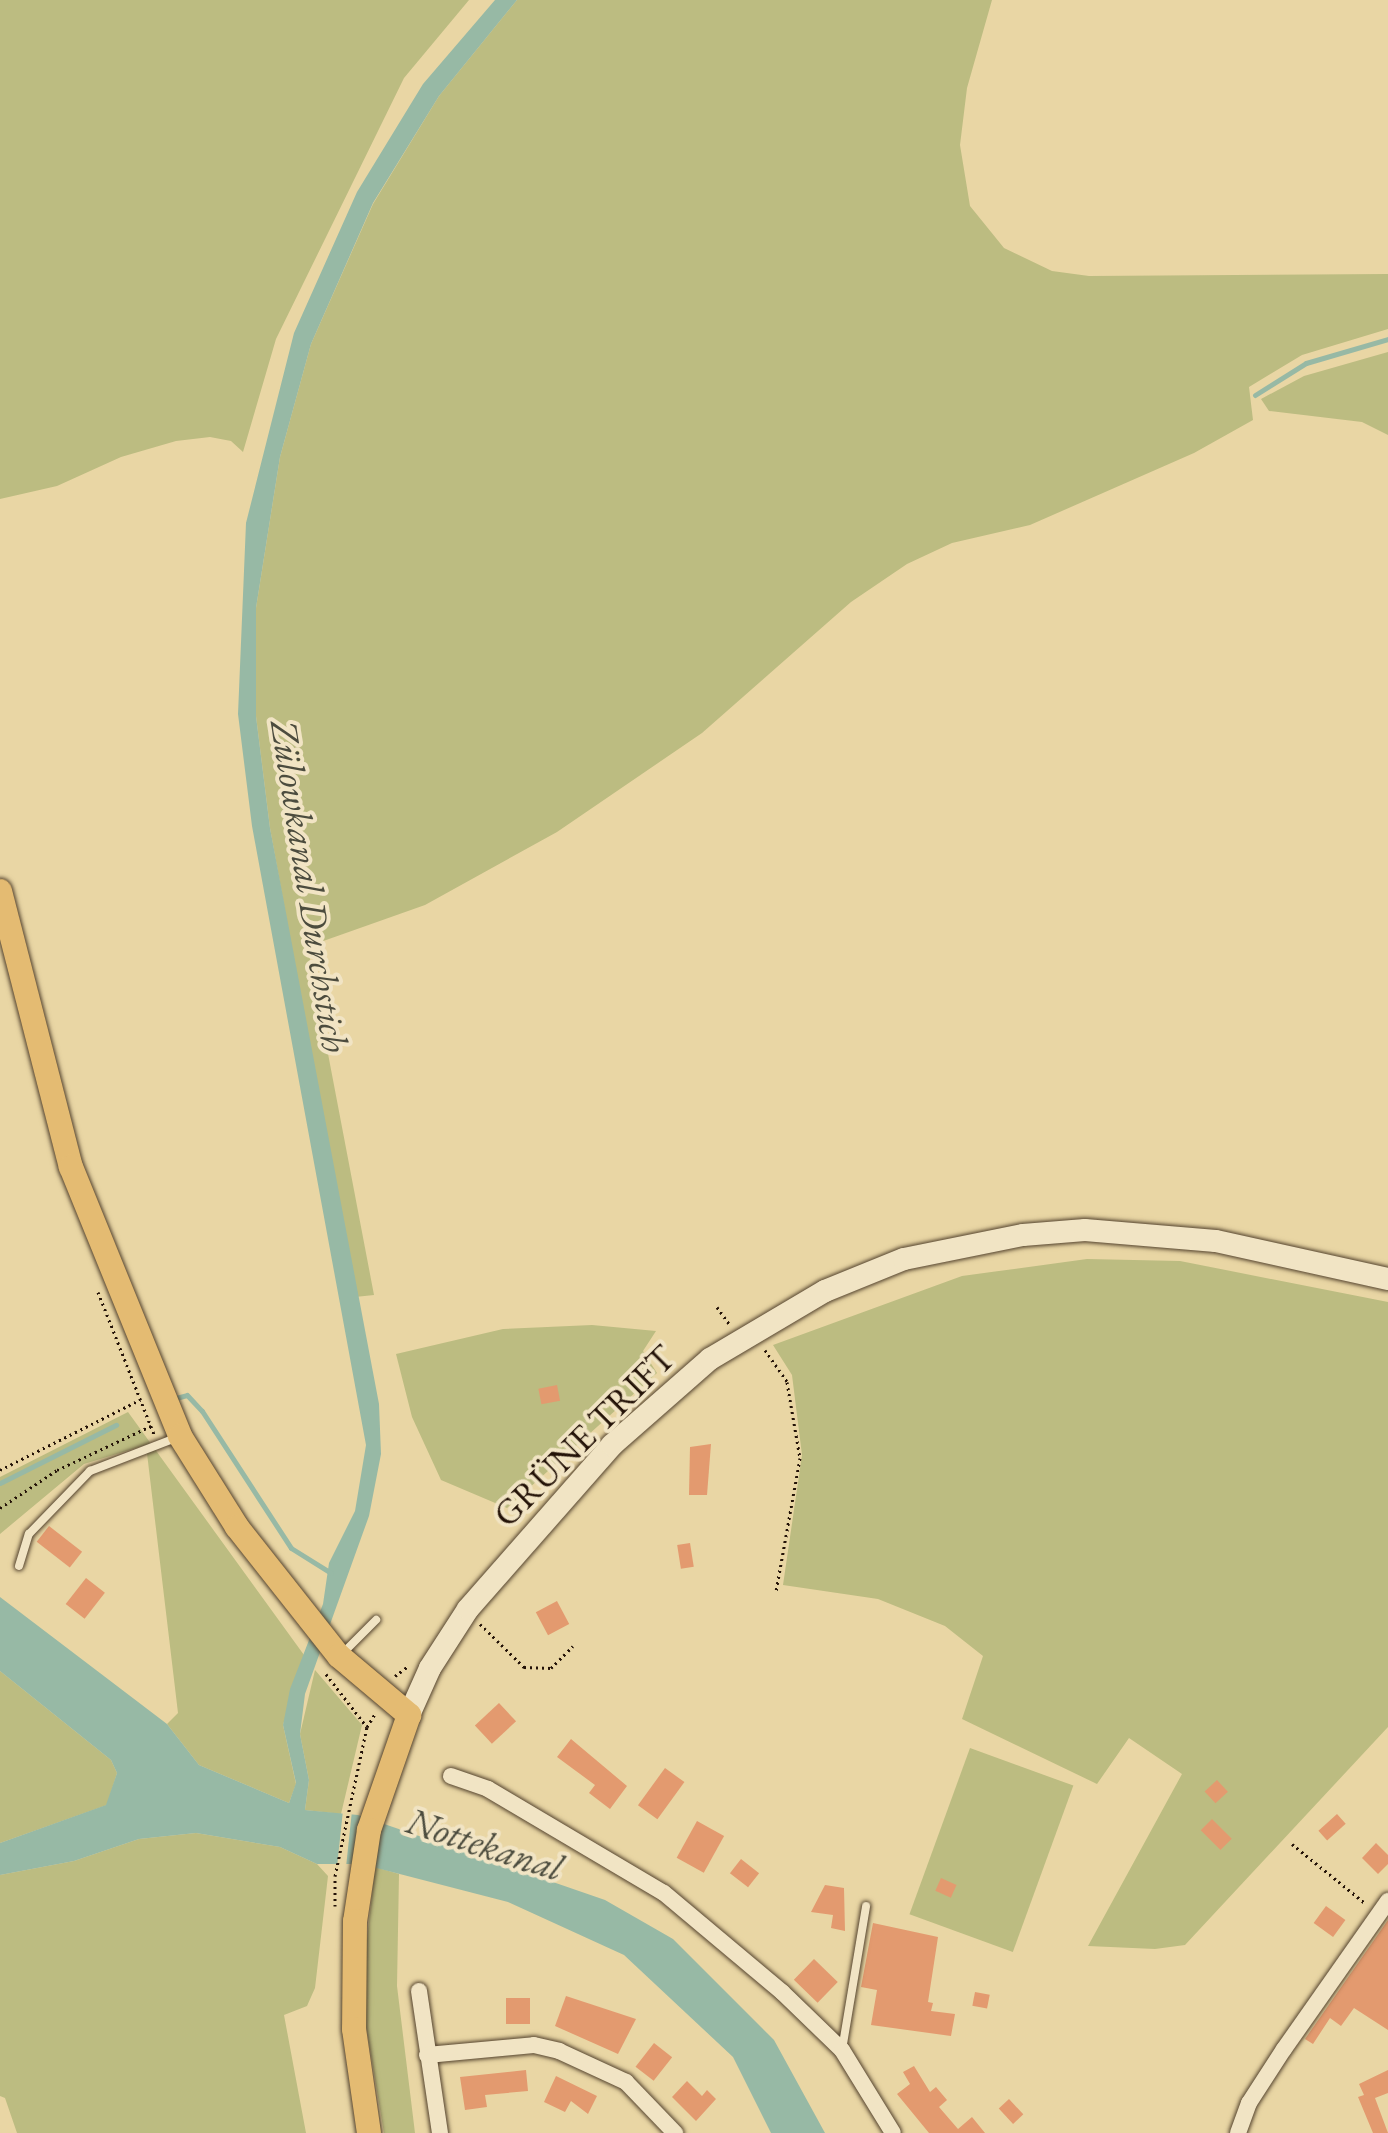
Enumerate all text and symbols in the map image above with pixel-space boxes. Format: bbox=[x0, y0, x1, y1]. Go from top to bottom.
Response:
water label: Zülowkanal Durchstich bbox=[261, 716, 359, 1056]
street label: GRÜNE TRIFT bbox=[484, 1336, 684, 1536]
water label: Nottekanal bbox=[401, 1797, 569, 1891]

